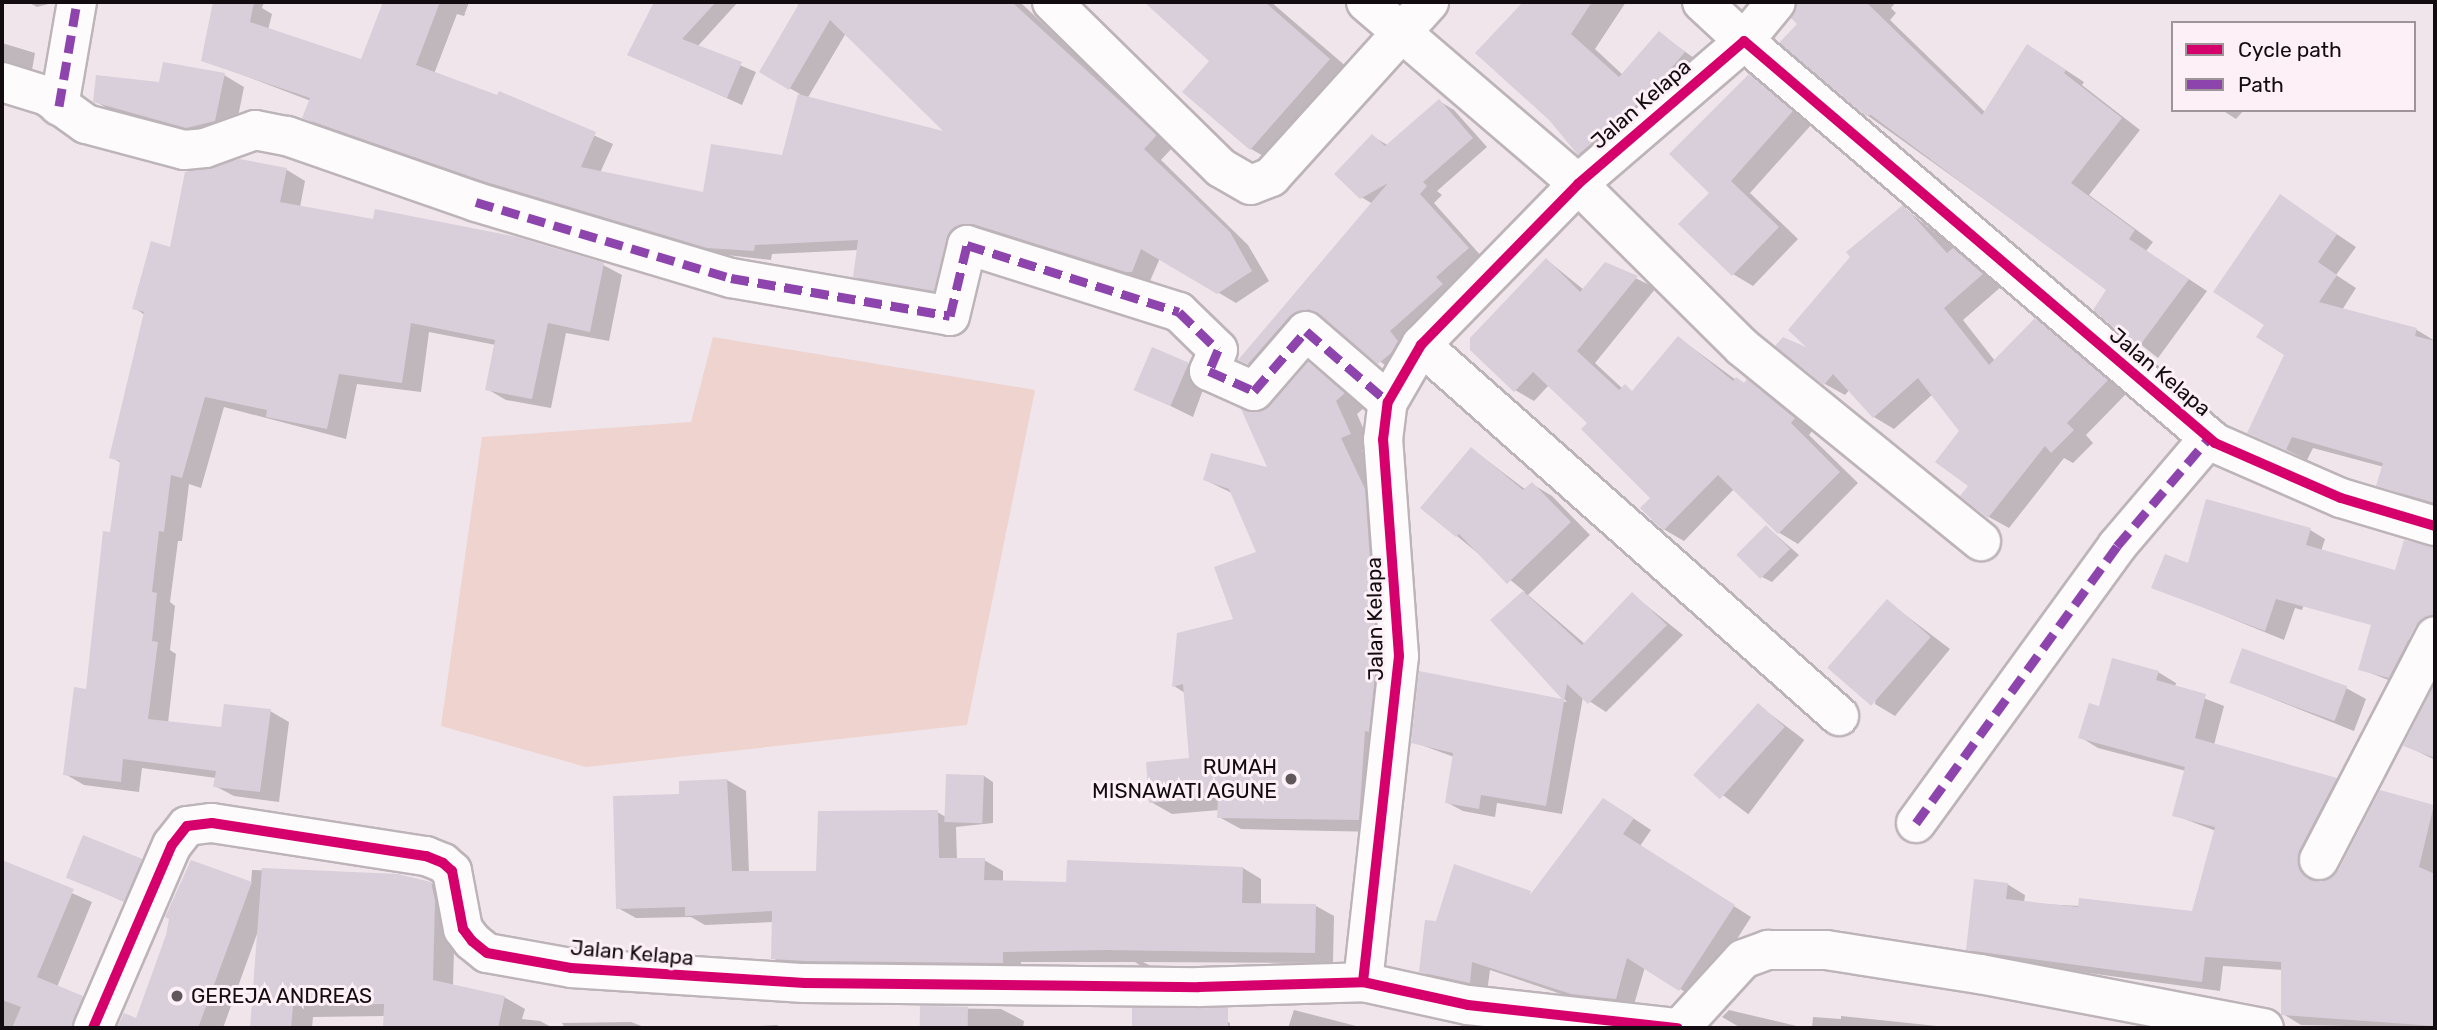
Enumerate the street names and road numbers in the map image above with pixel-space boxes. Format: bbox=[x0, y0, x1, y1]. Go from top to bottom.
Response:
street label: Jalan Kelapa bbox=[1586, 54, 1696, 154]
street label: Jalan Kelapa bbox=[2104, 323, 2216, 421]
street label: Jalan Kelapa bbox=[1361, 557, 1389, 681]
street label: Jalan Kelapa bbox=[569, 935, 695, 971]

